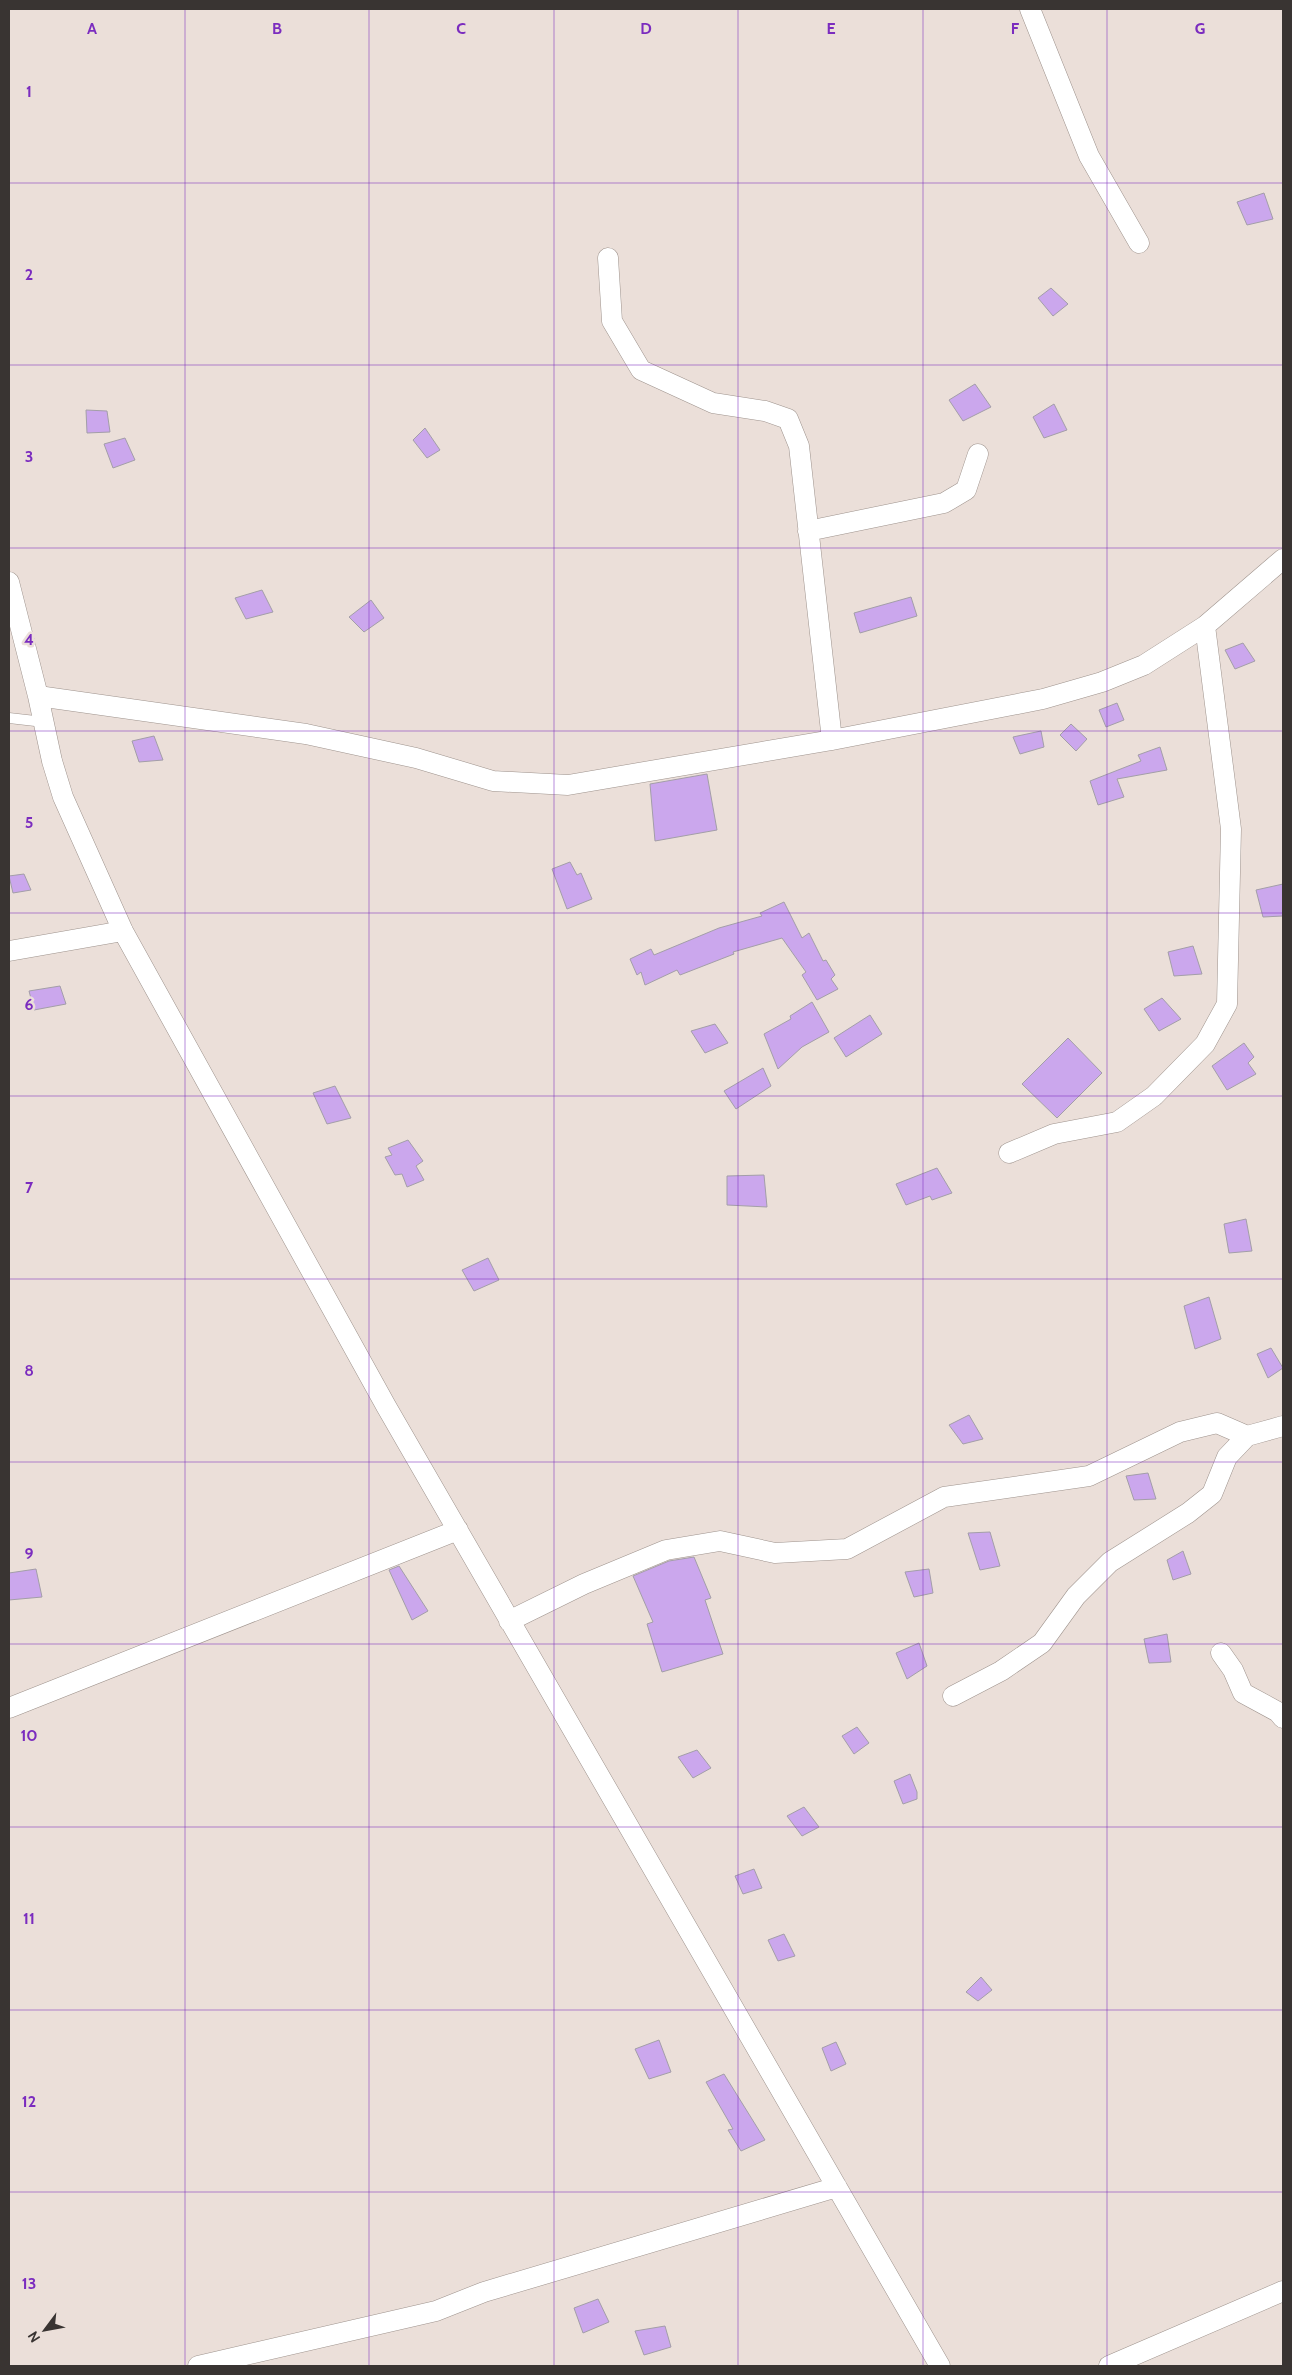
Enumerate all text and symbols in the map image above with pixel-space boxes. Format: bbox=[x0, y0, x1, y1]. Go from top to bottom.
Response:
text: A bbox=[87, 19, 97, 38]
text: B bbox=[272, 19, 282, 38]
text: C bbox=[456, 19, 466, 38]
text: D bbox=[640, 19, 652, 38]
text: E bbox=[826, 19, 836, 38]
text: F bbox=[1011, 19, 1020, 38]
text: G bbox=[1195, 19, 1205, 38]
text: 1 bbox=[26, 82, 32, 101]
text: 2 bbox=[25, 265, 33, 284]
text: 3 bbox=[25, 447, 33, 466]
text: 4 bbox=[24, 630, 34, 649]
text: 5 bbox=[25, 813, 33, 832]
text: 6 bbox=[25, 995, 34, 1014]
text: 7 bbox=[25, 1178, 34, 1197]
text: 8 bbox=[24, 1361, 34, 1380]
text: 9 bbox=[25, 1544, 34, 1563]
text: 10 bbox=[20, 1726, 38, 1745]
text: 11 bbox=[23, 1909, 35, 1928]
text: 12 bbox=[22, 2092, 36, 2111]
text: 13 bbox=[22, 2274, 36, 2293]
north arrow bbox=[20, 2305, 70, 2355]
text: N bbox=[24, 2328, 44, 2346]

